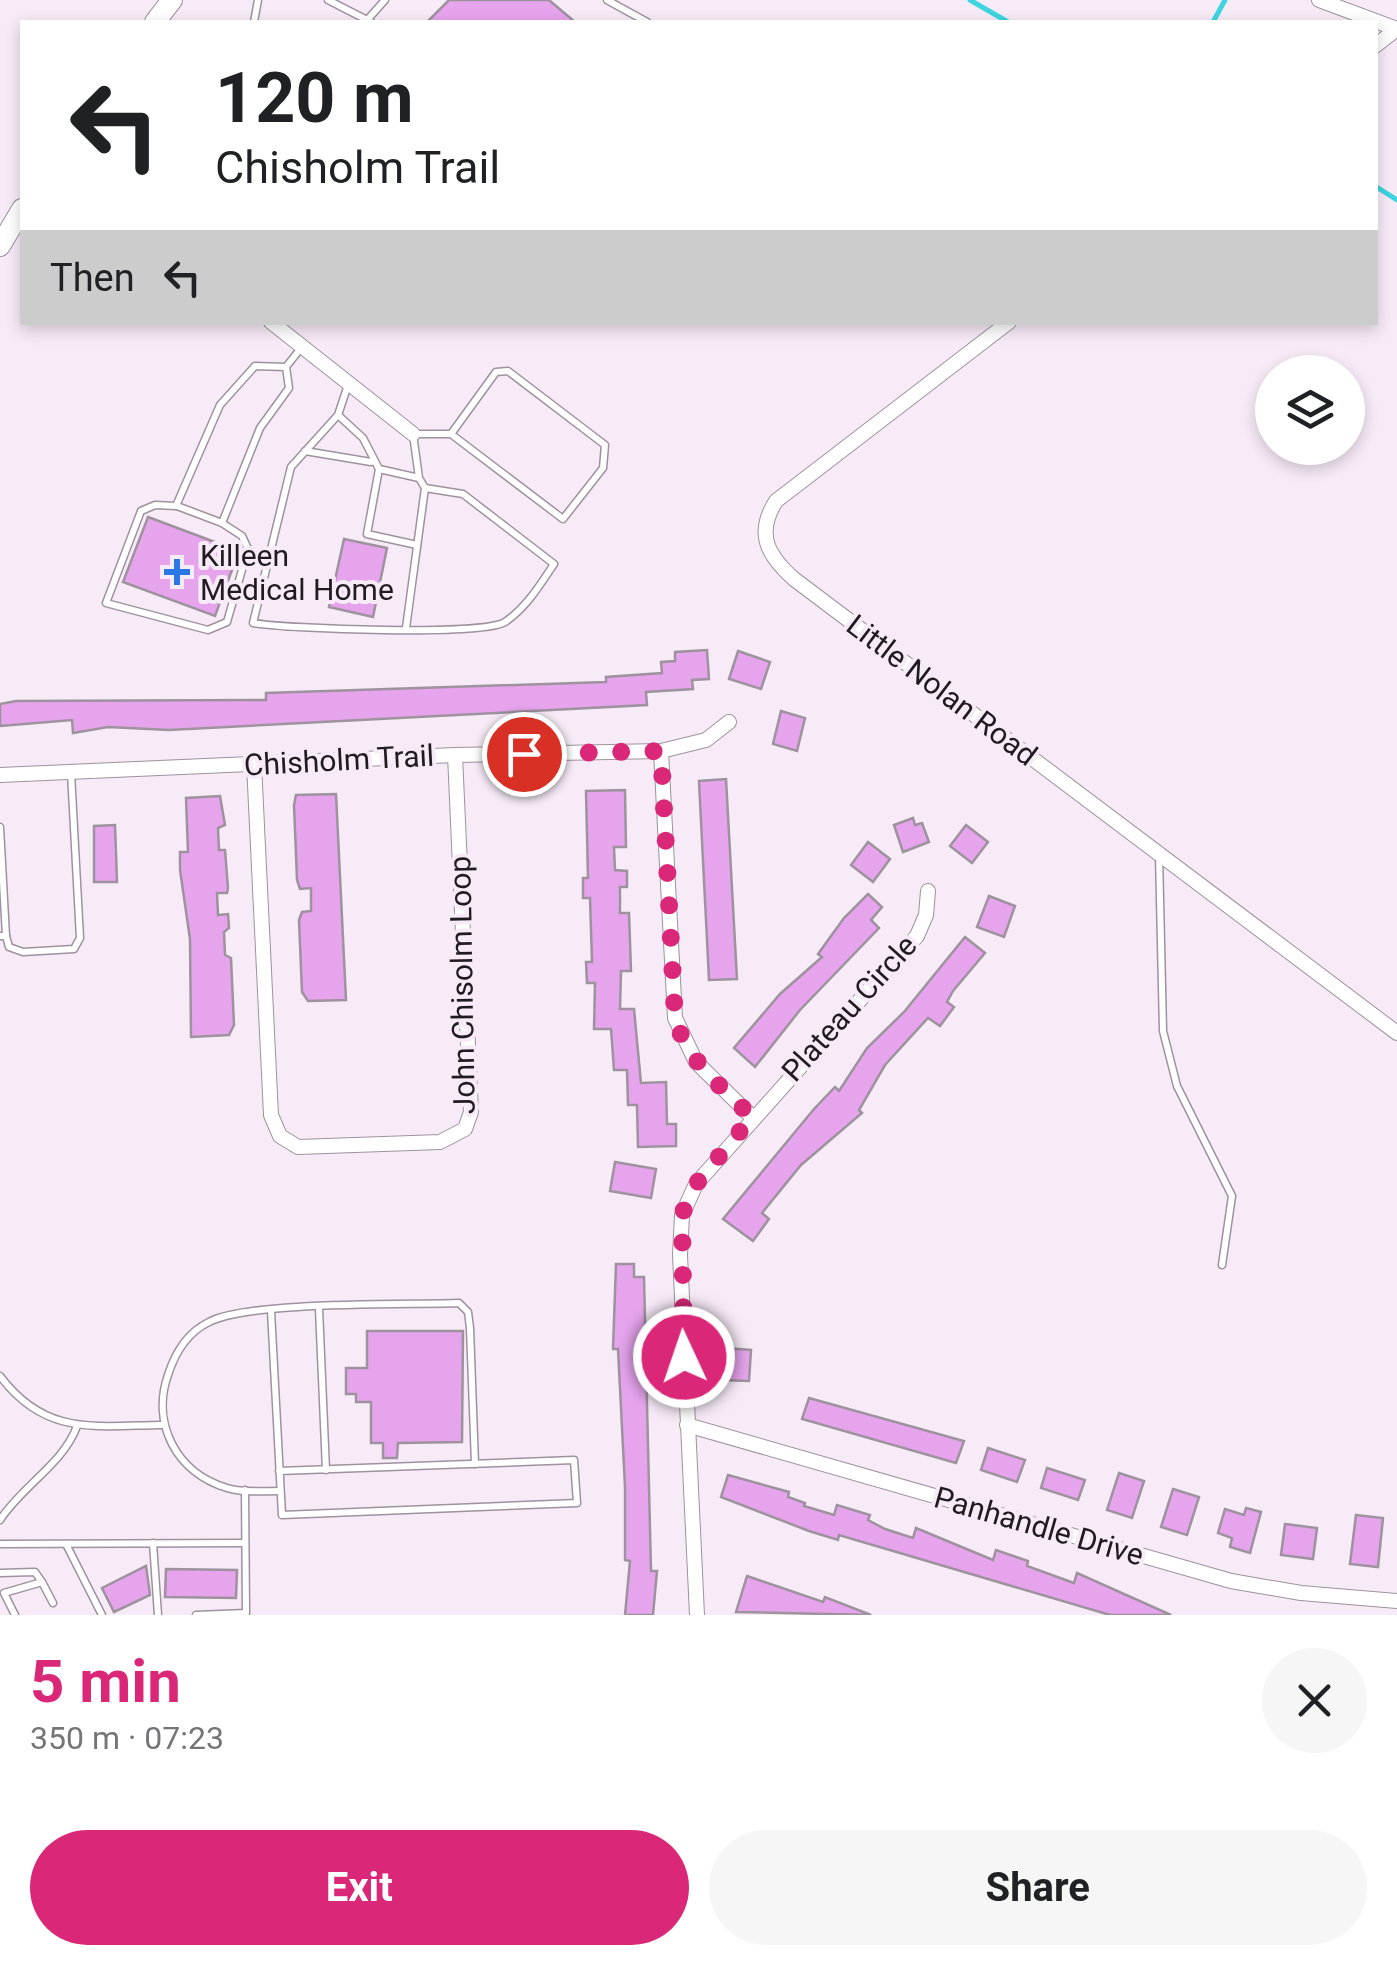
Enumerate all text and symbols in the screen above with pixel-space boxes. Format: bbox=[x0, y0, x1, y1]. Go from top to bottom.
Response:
text: 120 m bbox=[215, 57, 414, 139]
icon: left bbox=[50, 60, 180, 190]
text: Chisholm Trail bbox=[215, 141, 500, 194]
icon: left bbox=[155, 250, 210, 305]
text: Then bbox=[50, 256, 135, 300]
map controls bbox=[1255, 355, 1365, 465]
button: layers bbox=[1255, 355, 1365, 465]
place label: Killeen Medical Home bbox=[200, 538, 394, 607]
marker: Killeen Medical Home bbox=[164, 559, 190, 585]
street label: Little Nolan Road bbox=[840, 607, 1044, 773]
pin bbox=[482, 712, 567, 797]
icon: arrive bbox=[497, 727, 552, 782]
street label: Chisholm Trail bbox=[243, 738, 435, 782]
street label: John Chisolm Loop bbox=[442, 856, 482, 1114]
street label: Plateau Circle bbox=[774, 928, 924, 1088]
position arrow bbox=[632, 1305, 736, 1409]
street label: Panhandle Drive bbox=[930, 1479, 1148, 1573]
text: 5 min bbox=[30, 1646, 181, 1717]
button: close bbox=[1262, 1648, 1367, 1753]
text: 350 m · 07:23 bbox=[30, 1719, 224, 1757]
button: Exit bbox=[30, 1830, 689, 1945]
button: Share bbox=[709, 1830, 1367, 1945]

